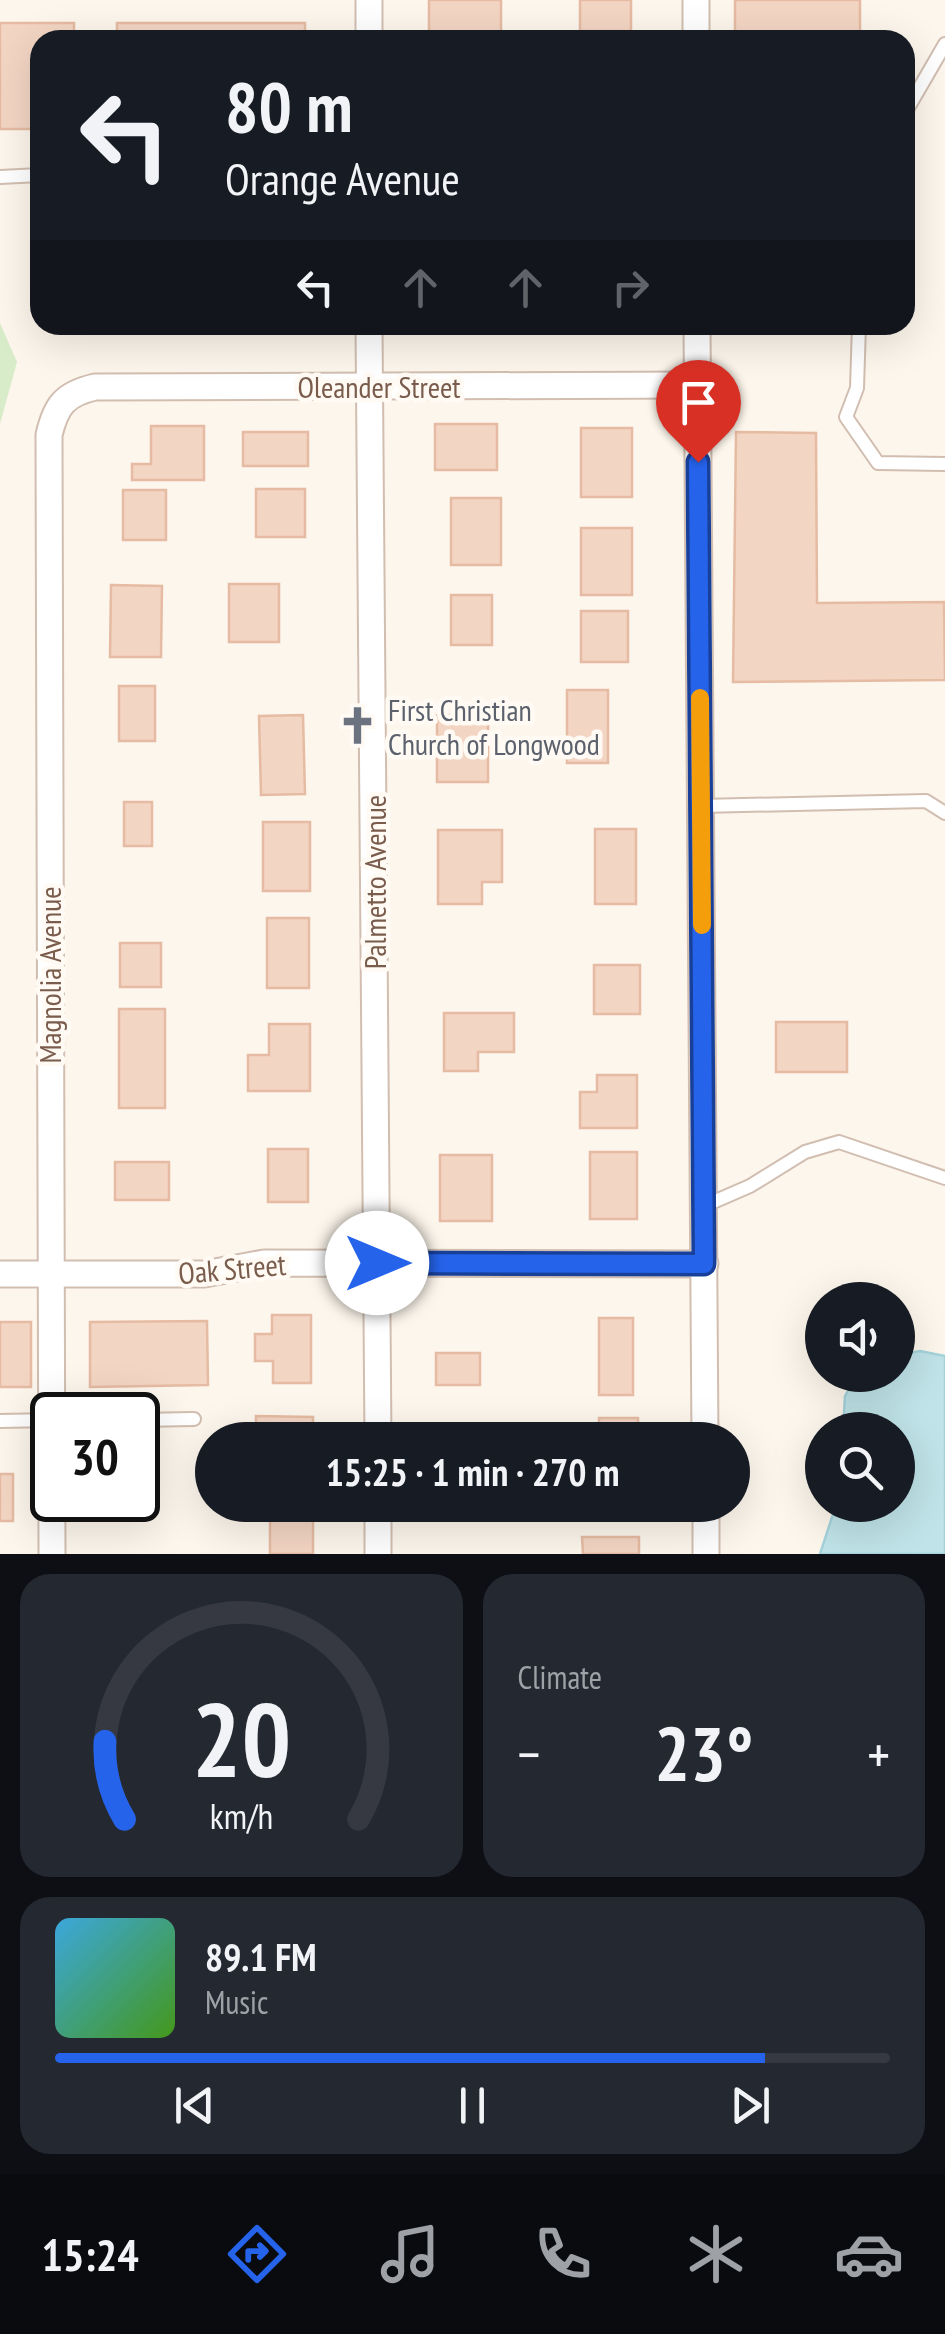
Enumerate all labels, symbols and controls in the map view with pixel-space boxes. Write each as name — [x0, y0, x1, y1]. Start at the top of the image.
text: 80 m — [225, 61, 353, 151]
icon: left — [60, 70, 190, 200]
text: Orange Avenue — [225, 149, 460, 207]
icon: left — [288, 260, 343, 315]
icon: ahead — [393, 260, 448, 315]
icon: ahead — [498, 260, 553, 315]
icon: right — [603, 260, 658, 315]
pin — [656, 360, 741, 463]
street label: Oleander Street — [297, 367, 461, 406]
icon: arrive — [671, 375, 726, 430]
place label: First Christian Church of Longwood — [388, 690, 600, 763]
church icon: First Christian Church of Longwood — [337, 705, 379, 747]
street label: Palmetto Avenue — [355, 795, 394, 969]
street label: Magnolia Avenue — [30, 886, 69, 1064]
position arrow — [325, 1211, 429, 1315]
street label: Oak Street — [177, 1244, 288, 1292]
map controls — [805, 1282, 915, 1522]
button: sound — [805, 1282, 915, 1392]
speed limit sign: 30 — [30, 1392, 160, 1522]
button: search — [805, 1412, 915, 1522]
text: 15:25 · 1 min · 270 m — [326, 1447, 619, 1496]
text: Climate — [518, 1656, 602, 1698]
text: 20 — [192, 1671, 291, 1806]
text: 23° — [654, 1705, 753, 1802]
text: − — [518, 1718, 540, 1789]
text: + — [867, 1718, 890, 1789]
text: km/h — [210, 1793, 273, 1839]
text: 89.1 FM — [205, 1932, 317, 1981]
text: Music — [205, 1981, 268, 2023]
icon: previous — [167, 2078, 222, 2133]
icon: pause — [445, 2078, 500, 2133]
icon: next — [723, 2078, 778, 2133]
icon: directions — [222, 2219, 292, 2289]
icon: music — [375, 2219, 445, 2289]
icon: phone — [528, 2219, 598, 2289]
icon: climate — [681, 2219, 751, 2289]
icon: car — [834, 2219, 904, 2289]
text: 15:24 — [41, 2225, 139, 2283]

